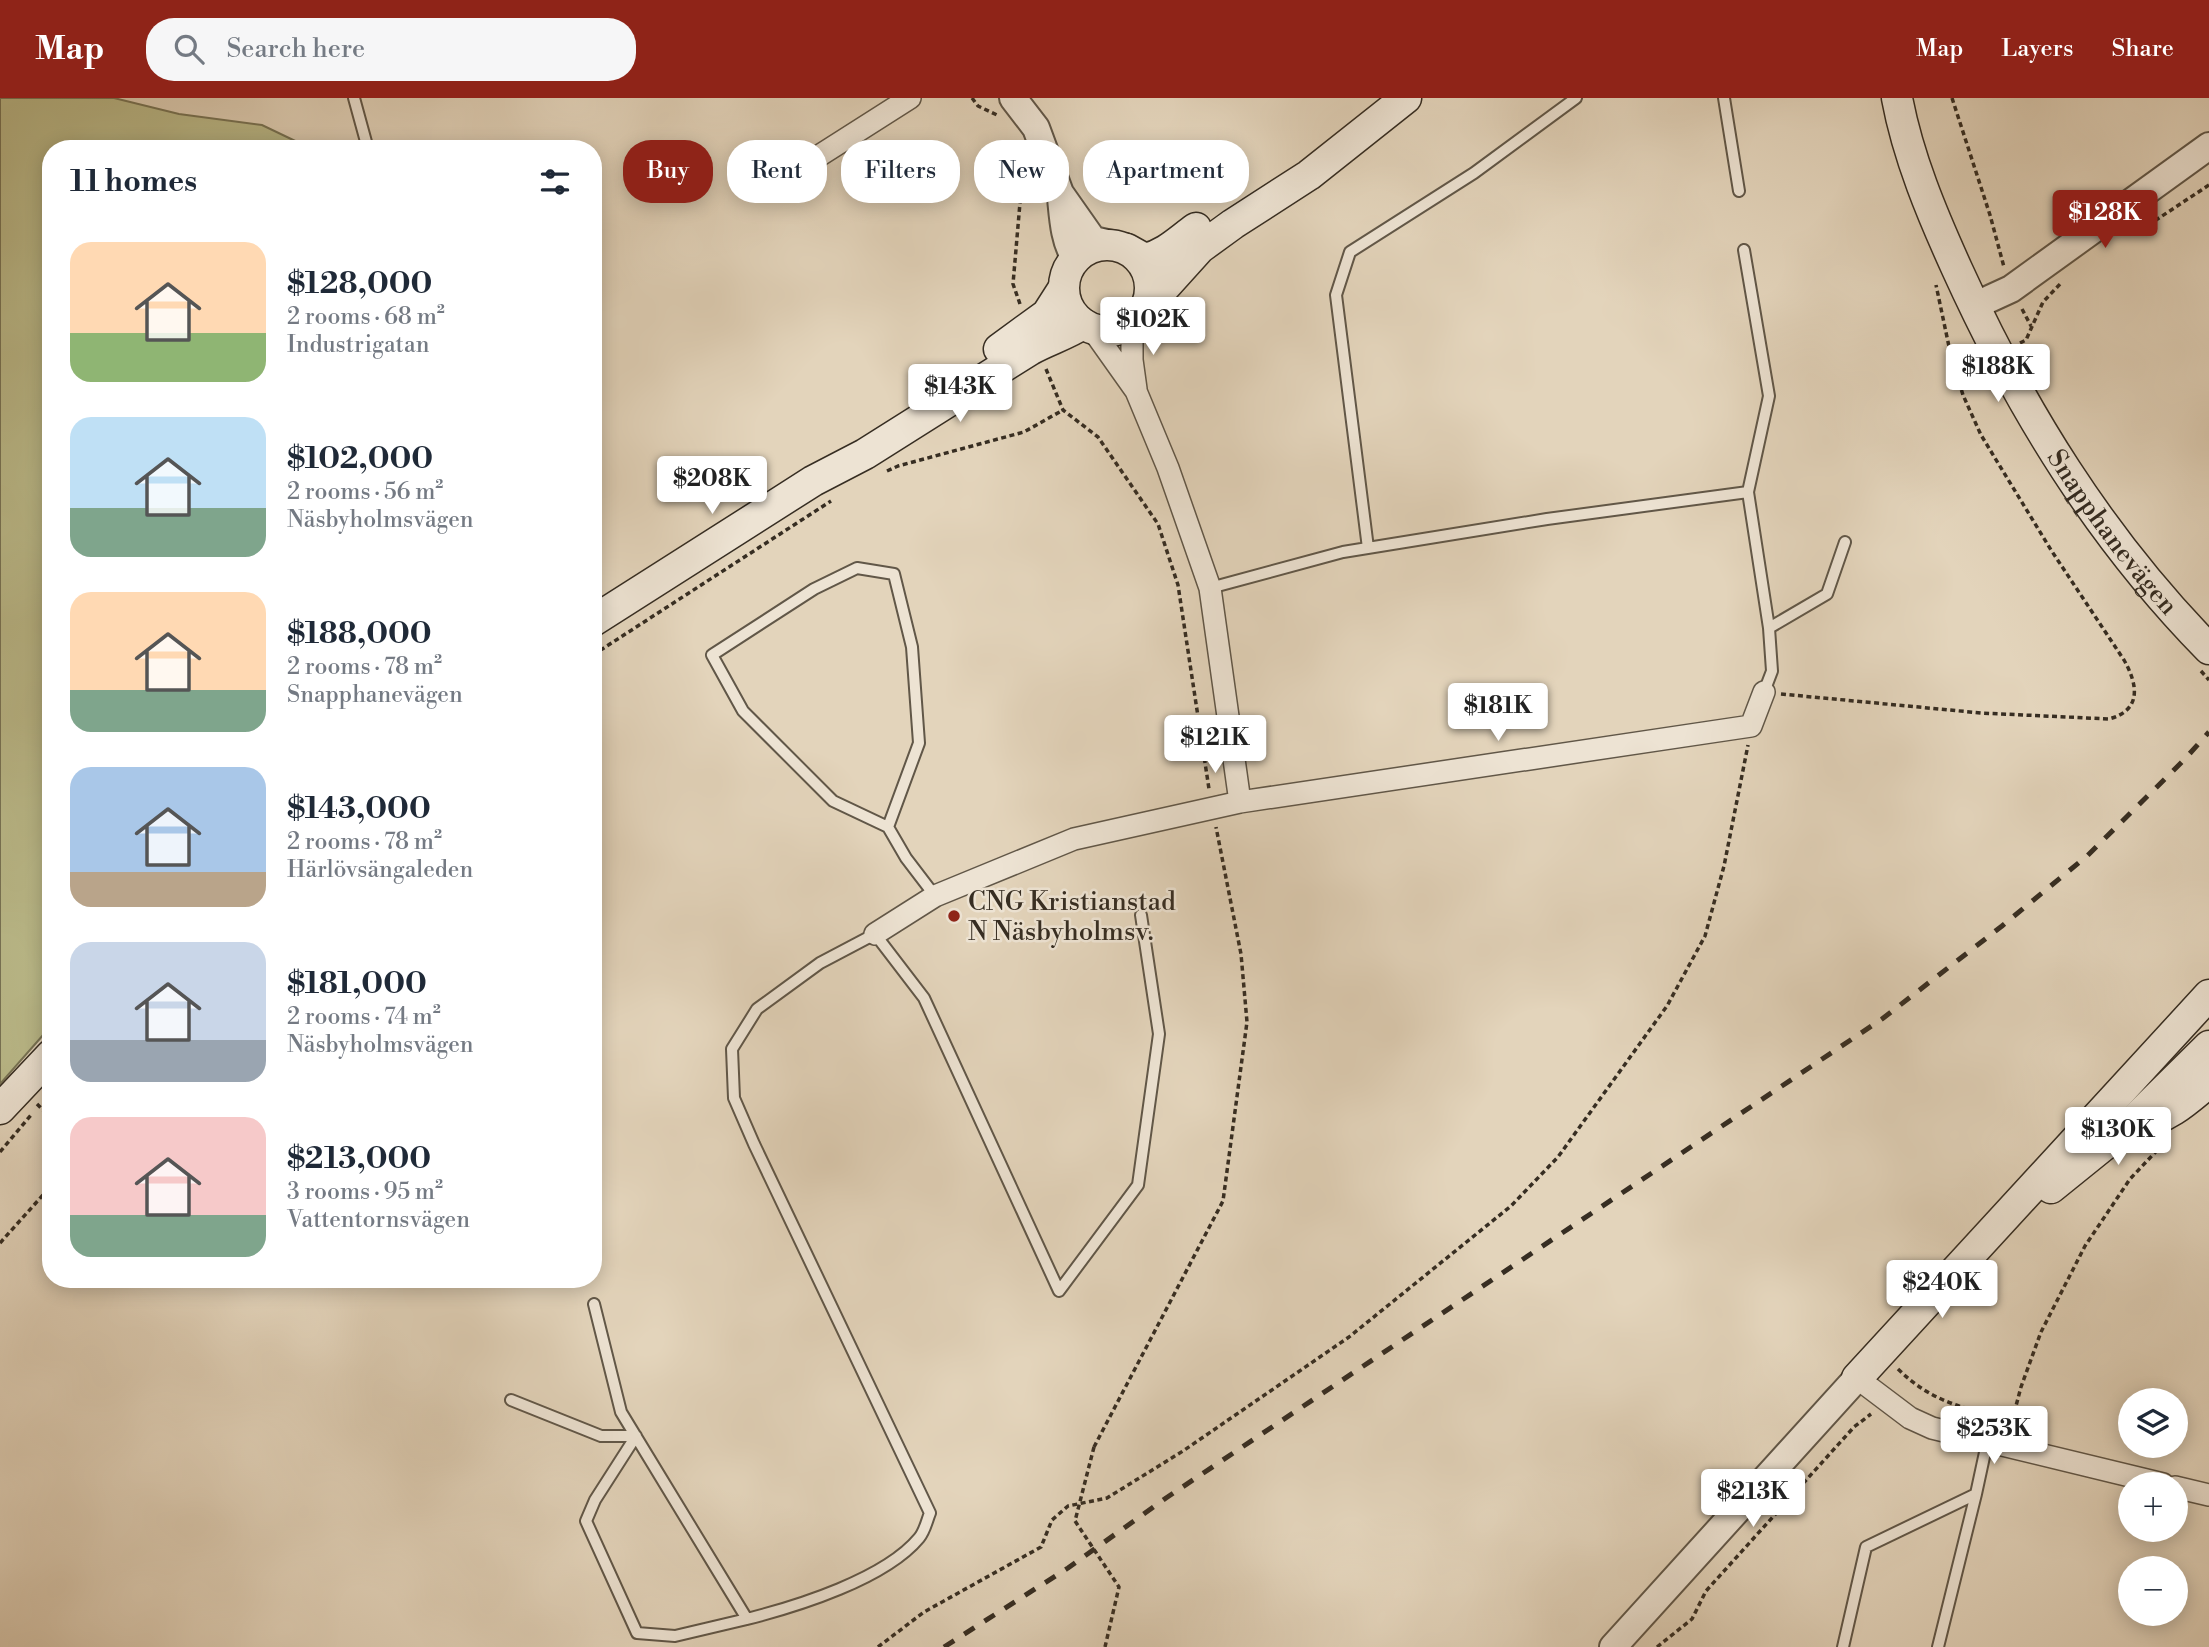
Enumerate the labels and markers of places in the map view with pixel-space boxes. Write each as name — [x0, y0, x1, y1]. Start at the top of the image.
pin: $128K — [2056, 190, 2154, 250]
pin: $102K — [1104, 298, 1202, 357]
pin: $188K — [1949, 344, 2047, 404]
pin: $143K — [911, 364, 1009, 424]
pin: $208K — [663, 456, 761, 516]
pin: $181K — [1449, 684, 1547, 743]
pin: $121K — [1166, 716, 1264, 775]
place label: CNG Kristianstad N Näsbyholmsv. — [968, 886, 1176, 948]
marker: CNG Kristianstad N Näsbyholmsv. — [946, 908, 962, 924]
pin: $130K — [2069, 1108, 2167, 1167]
pin: $240K — [1893, 1260, 1991, 1320]
pin: $253K — [1945, 1406, 2043, 1466]
pin: $213K — [1704, 1470, 1802, 1529]

